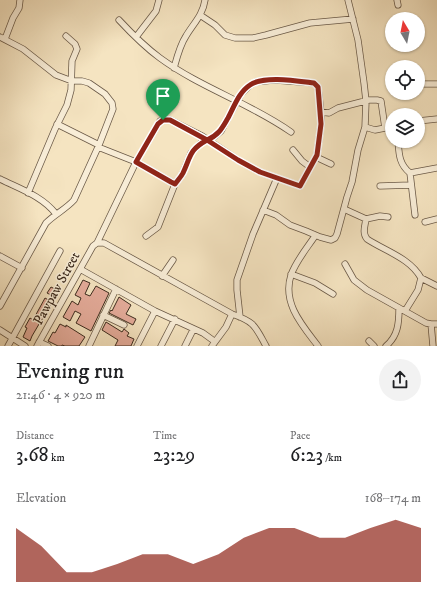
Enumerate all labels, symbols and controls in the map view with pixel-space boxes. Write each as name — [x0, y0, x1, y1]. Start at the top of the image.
north arrow — [385, 12, 425, 52]
map controls — [385, 12, 425, 148]
button: locate — [385, 60, 425, 100]
pin — [146, 79, 180, 120]
icon: arrive — [152, 85, 174, 107]
button: layers — [385, 108, 425, 148]
street label: Pawpaw Street — [29, 248, 85, 328]
text: Evening run — [16, 358, 124, 385]
button: share — [379, 359, 421, 401]
text: 21:46 · 4 × 920 m — [16, 387, 105, 403]
text: Distance — [16, 429, 54, 443]
text: Time — [153, 429, 177, 443]
text: Pace — [290, 429, 310, 443]
text: 3.68 — [16, 443, 49, 468]
text: 23:29 — [153, 443, 195, 468]
text: 6:23 — [290, 443, 323, 468]
text: km — [49, 451, 65, 465]
text: /km — [323, 451, 342, 465]
text: Elevation — [16, 490, 66, 506]
text: 168–174 m — [365, 490, 421, 506]

